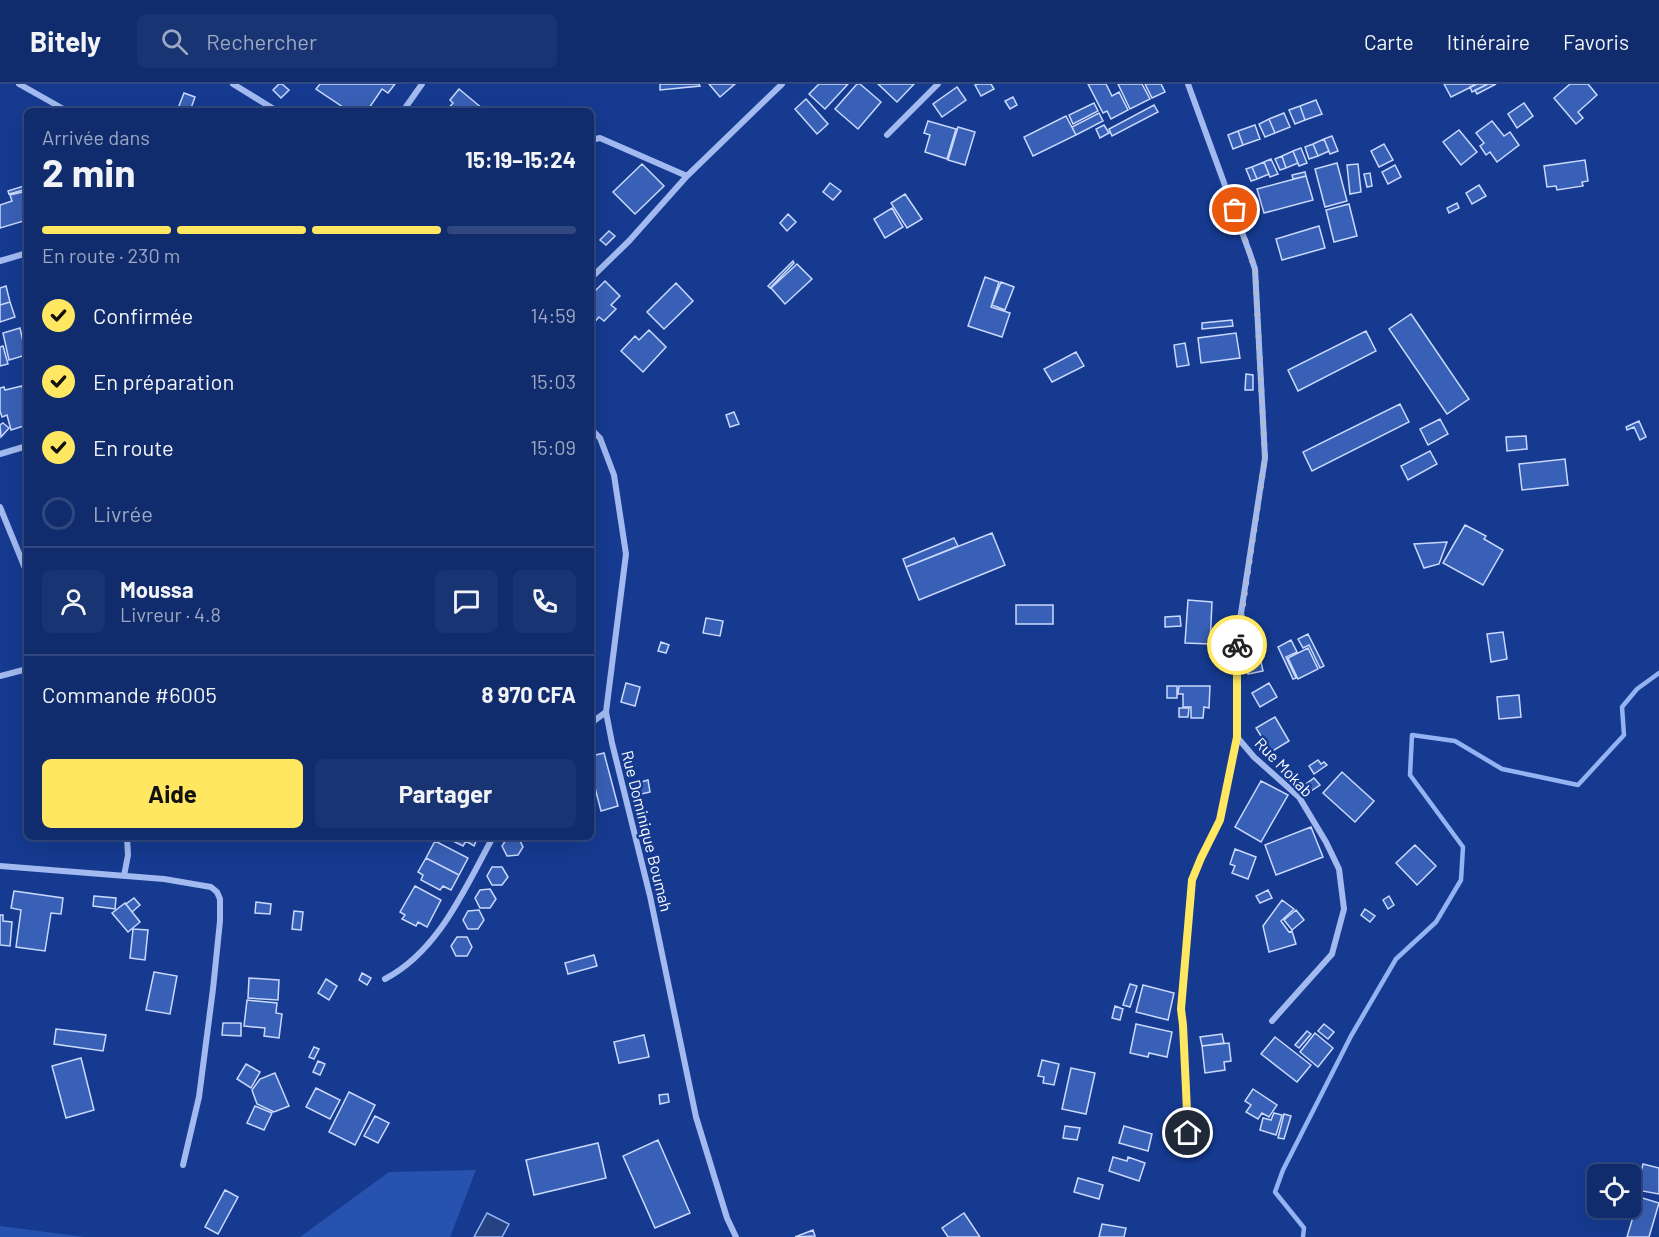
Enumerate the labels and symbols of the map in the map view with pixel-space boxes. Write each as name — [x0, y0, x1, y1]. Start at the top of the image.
pin — [1209, 184, 1260, 235]
courier — [1207, 615, 1267, 675]
street label: Rue Mokab — [1251, 733, 1317, 800]
street label: Rue Dominique Boumah — [618, 748, 677, 913]
pin — [1162, 1107, 1213, 1158]

